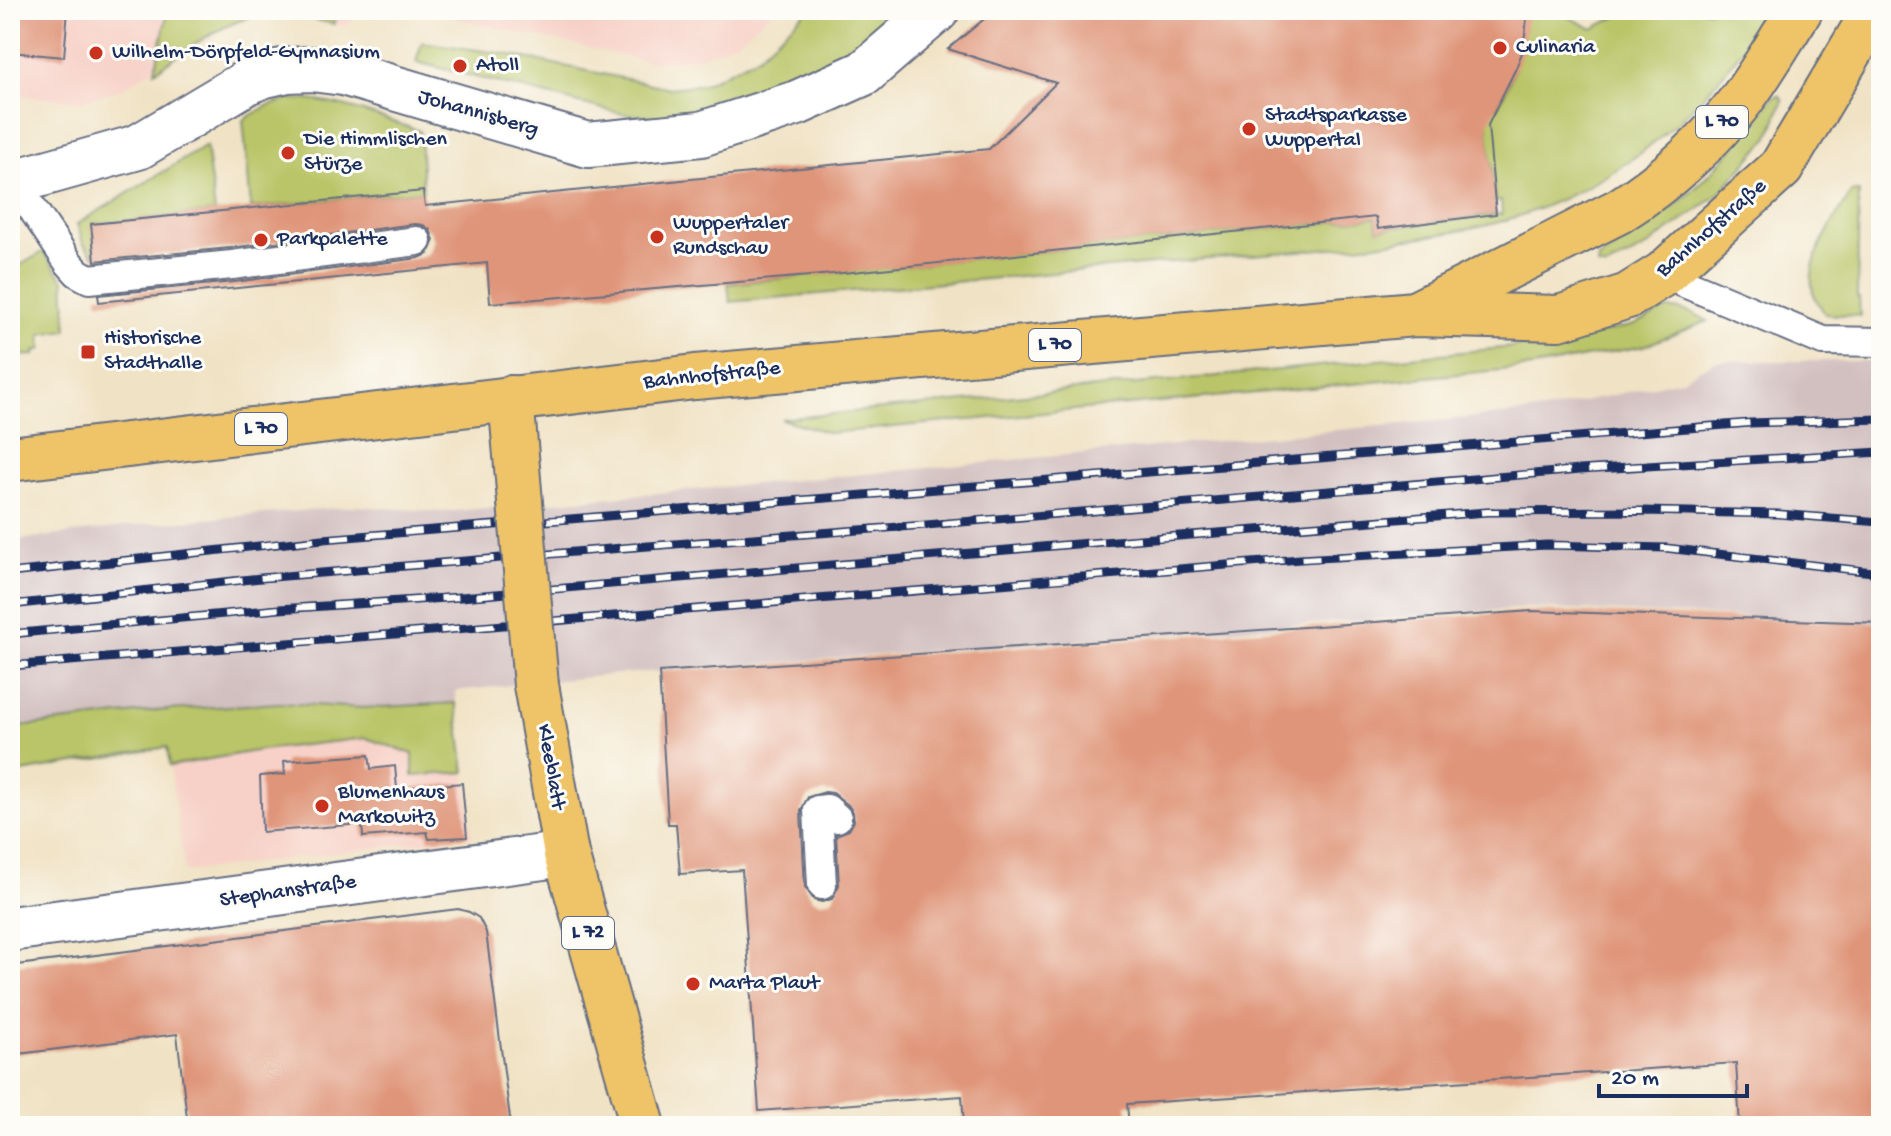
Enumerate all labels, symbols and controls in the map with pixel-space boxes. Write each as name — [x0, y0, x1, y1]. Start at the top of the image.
place label: Culinaria — [1516, 35, 1596, 61]
marker: Culinaria — [1491, 39, 1509, 57]
place label: Wilhelm-Dörpfeld-Gymnasium — [112, 40, 380, 66]
marker: Wilhelm-Dörpfeld-Gymnasium — [87, 44, 105, 62]
place label: Atoll — [476, 53, 519, 79]
marker: Atoll — [451, 57, 469, 75]
street label: Johannisberg — [415, 84, 541, 144]
place label: Stadtsparkasse Wuppertal — [1265, 103, 1407, 154]
road number: L 70 — [1696, 106, 1748, 138]
marker: Stadtsparkasse Wuppertal — [1240, 120, 1258, 138]
place label: Die Himmlischen Stürze — [302, 127, 448, 178]
marker: Die Himmlischen Stürze — [279, 144, 297, 162]
street label: Bahnhofstraße — [1651, 174, 1773, 285]
place label: Wuppertaler Rundschau — [673, 211, 790, 262]
place label: Parkpalette — [276, 227, 388, 253]
marker: Wuppertaler Rundschau — [648, 228, 666, 246]
marker: Parkpalette — [252, 231, 270, 249]
place label: Historische Stadthalle — [104, 326, 203, 377]
road number: L 70 — [1029, 329, 1081, 361]
marker: Historische Stadthalle — [79, 343, 97, 361]
street label: Bahnhofstraße — [641, 356, 782, 396]
road number: L 70 — [235, 413, 287, 445]
street label: Kleeblatt — [530, 722, 571, 814]
place label: Blumenhaus Markowitz — [337, 780, 445, 831]
marker: Blumenhaus Markowitz — [313, 797, 331, 815]
street label: Stephanstraße — [218, 869, 359, 914]
road number: L 72 — [562, 917, 614, 949]
place label: Marta Plaut — [709, 971, 821, 997]
marker: Marta Plaut — [684, 975, 702, 993]
scale bar — [1599, 1048, 1747, 1098]
text: 20 m — [1611, 1065, 1659, 1094]

